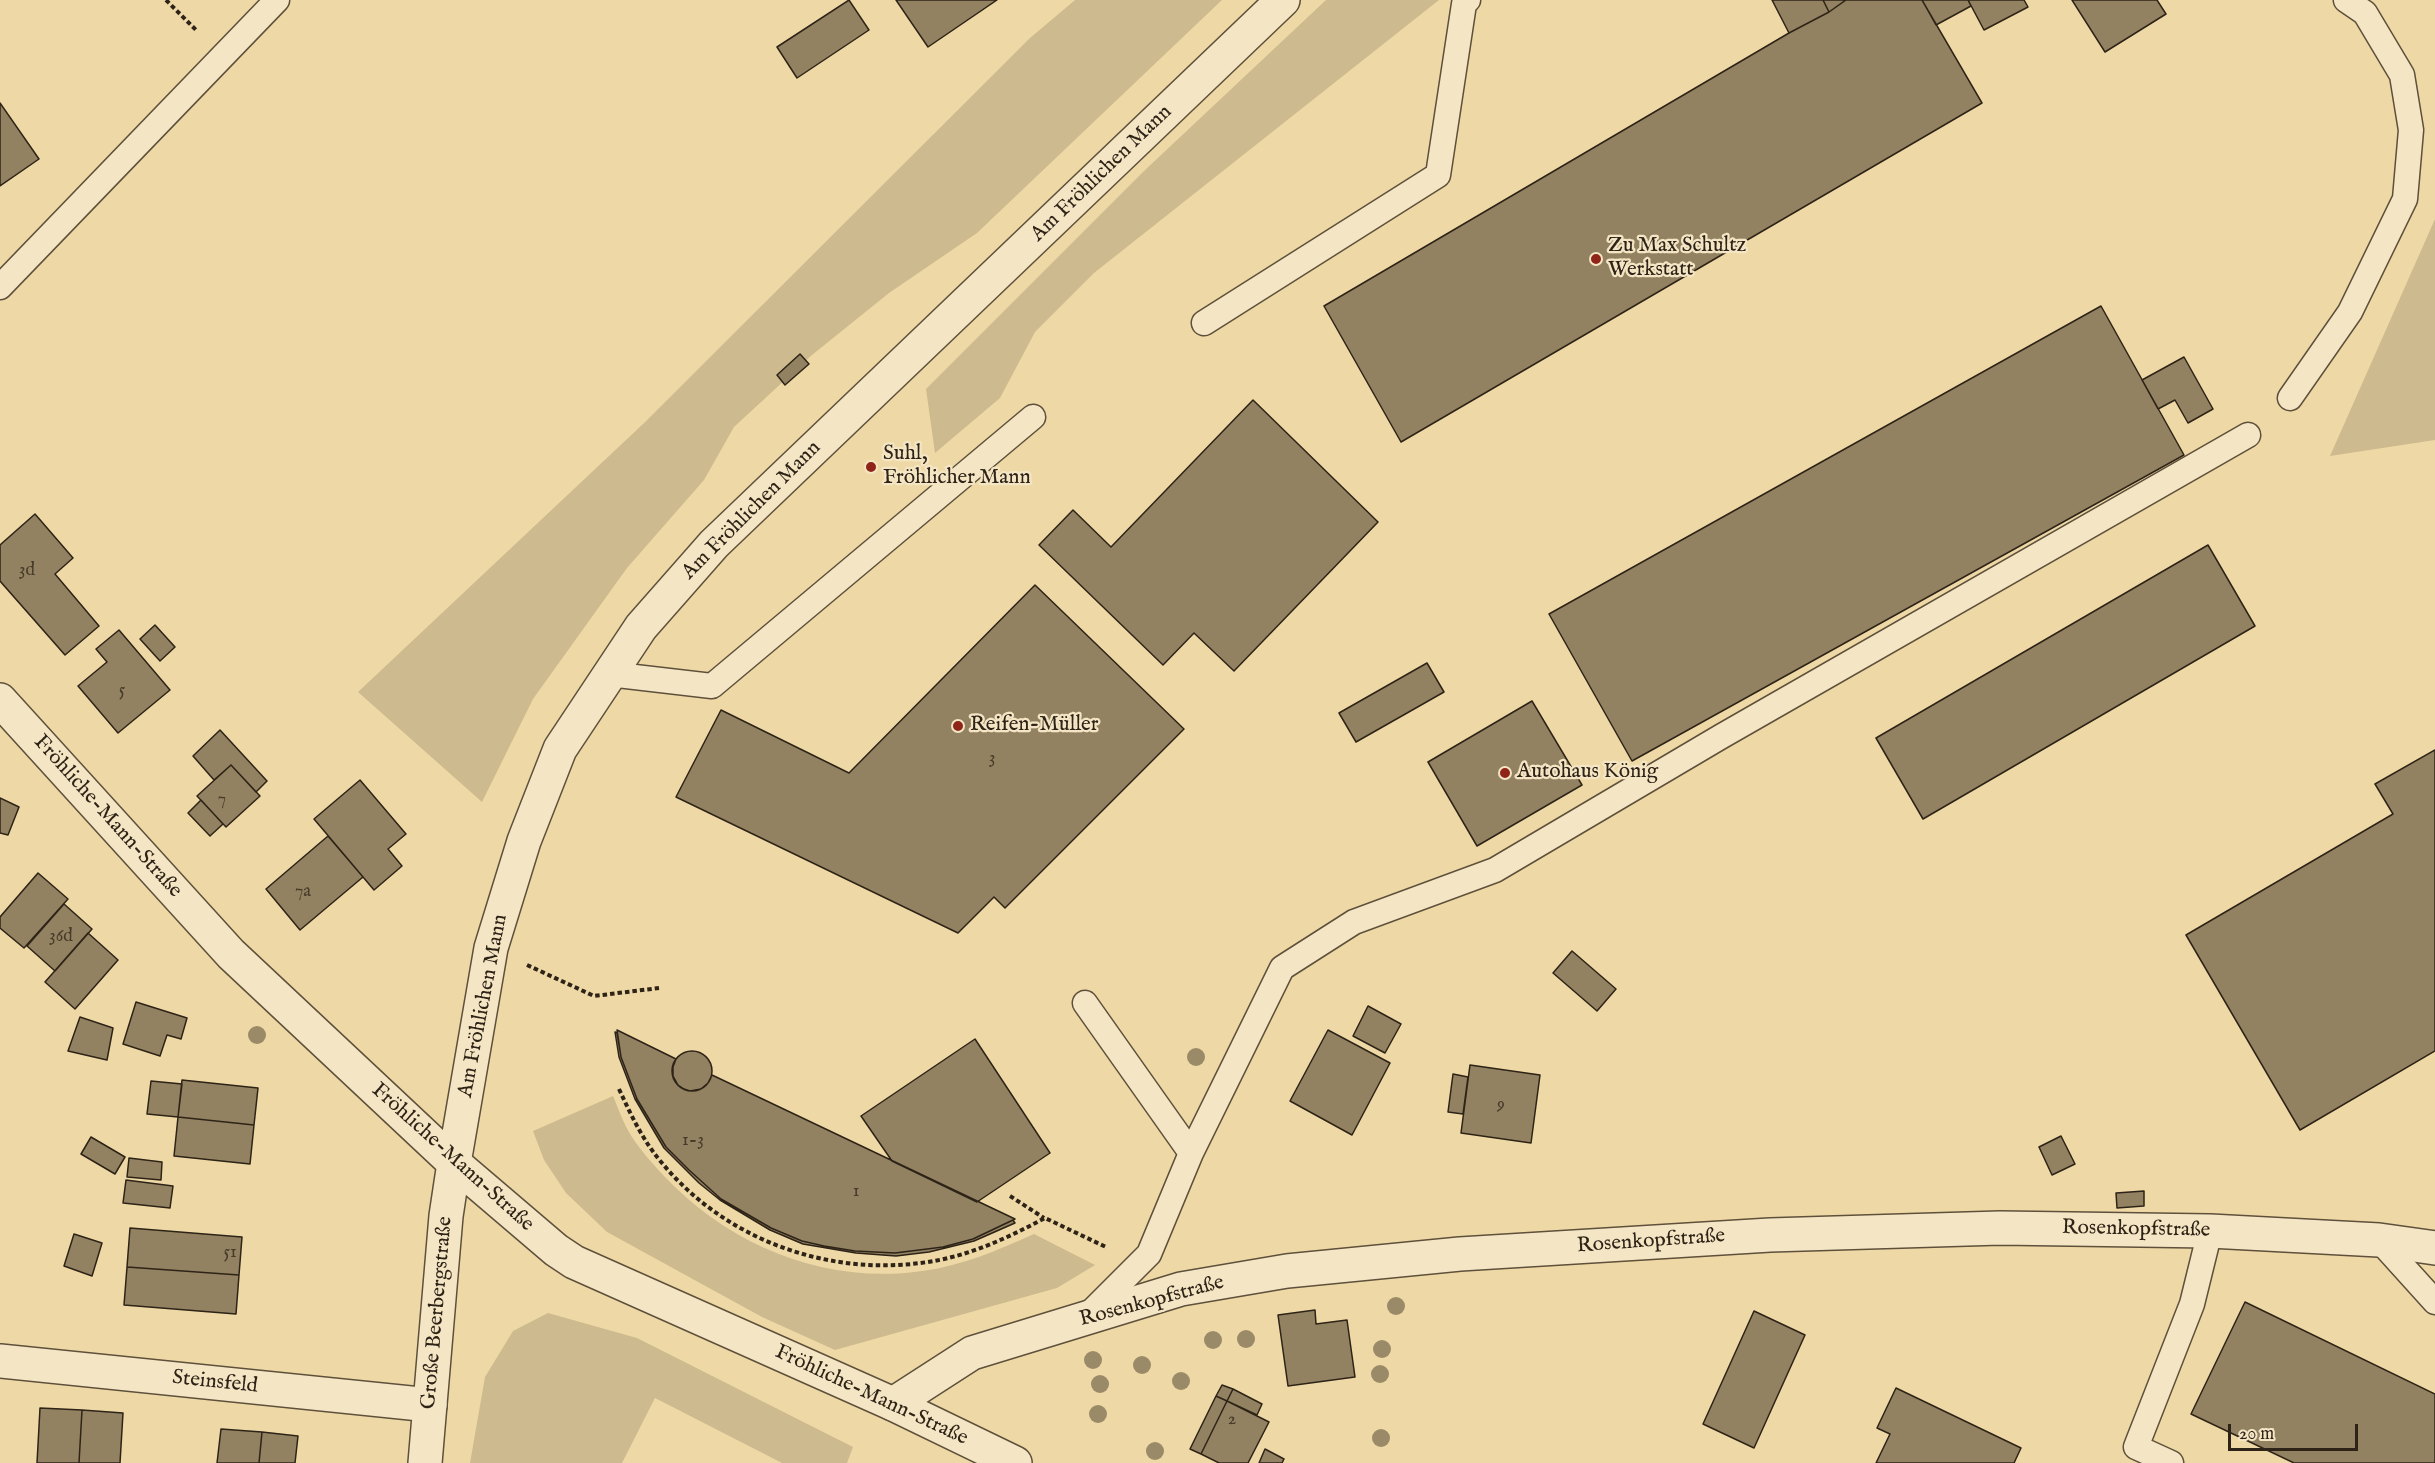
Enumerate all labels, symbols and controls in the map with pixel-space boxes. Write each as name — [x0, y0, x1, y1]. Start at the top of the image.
street label: Am Fröhlichen Mann — [1026, 100, 1178, 248]
place label: Zu Max Schultz Werkstatt — [1608, 234, 1746, 284]
marker: Zu Max Schultz Werkstatt — [1589, 252, 1603, 266]
street label: Am Fröhlichen Mann — [677, 436, 827, 586]
place label: Suhl, Fröhlicher Mann — [883, 442, 1031, 492]
marker: Suhl, Fröhlicher Mann — [864, 460, 878, 474]
house number: 3d — [19, 560, 35, 582]
house number: 5 — [119, 680, 125, 702]
place label: Reifen-Müller — [970, 713, 1098, 739]
marker: Reifen-Müller — [951, 719, 965, 733]
street label: Fröhliche-Mann-Straße — [27, 730, 187, 904]
house number: 3 — [989, 748, 995, 770]
place label: Autohaus König — [1517, 760, 1658, 786]
marker: Autohaus König — [1498, 766, 1512, 780]
house number: 7 — [218, 789, 226, 811]
house number: 7a — [295, 881, 311, 903]
street label: Am Fröhlichen Mann — [454, 912, 514, 1100]
house number: 36d — [49, 926, 73, 948]
street label: Fröhliche-Mann-Straße — [365, 1078, 539, 1238]
house number: 9 — [1497, 1094, 1505, 1116]
house number: 1-3 — [682, 1130, 704, 1152]
house number: 1 — [853, 1181, 859, 1203]
street label: Große Beerbergstraße — [417, 1216, 459, 1410]
street label: Rosenkopfstraße — [2062, 1216, 2210, 1244]
street label: Rosenkopfstraße — [1576, 1224, 1726, 1260]
house number: 51 — [223, 1242, 237, 1264]
street label: Rosenkopfstraße — [1077, 1271, 1227, 1333]
street label: Fröhliche-Mann-Straße — [770, 1340, 972, 1452]
street label: Steinsfeld — [171, 1366, 259, 1400]
house number: 2 — [1228, 1409, 1236, 1431]
scale bar — [2231, 1412, 2362, 1450]
text: 20 m — [2239, 1423, 2274, 1446]

